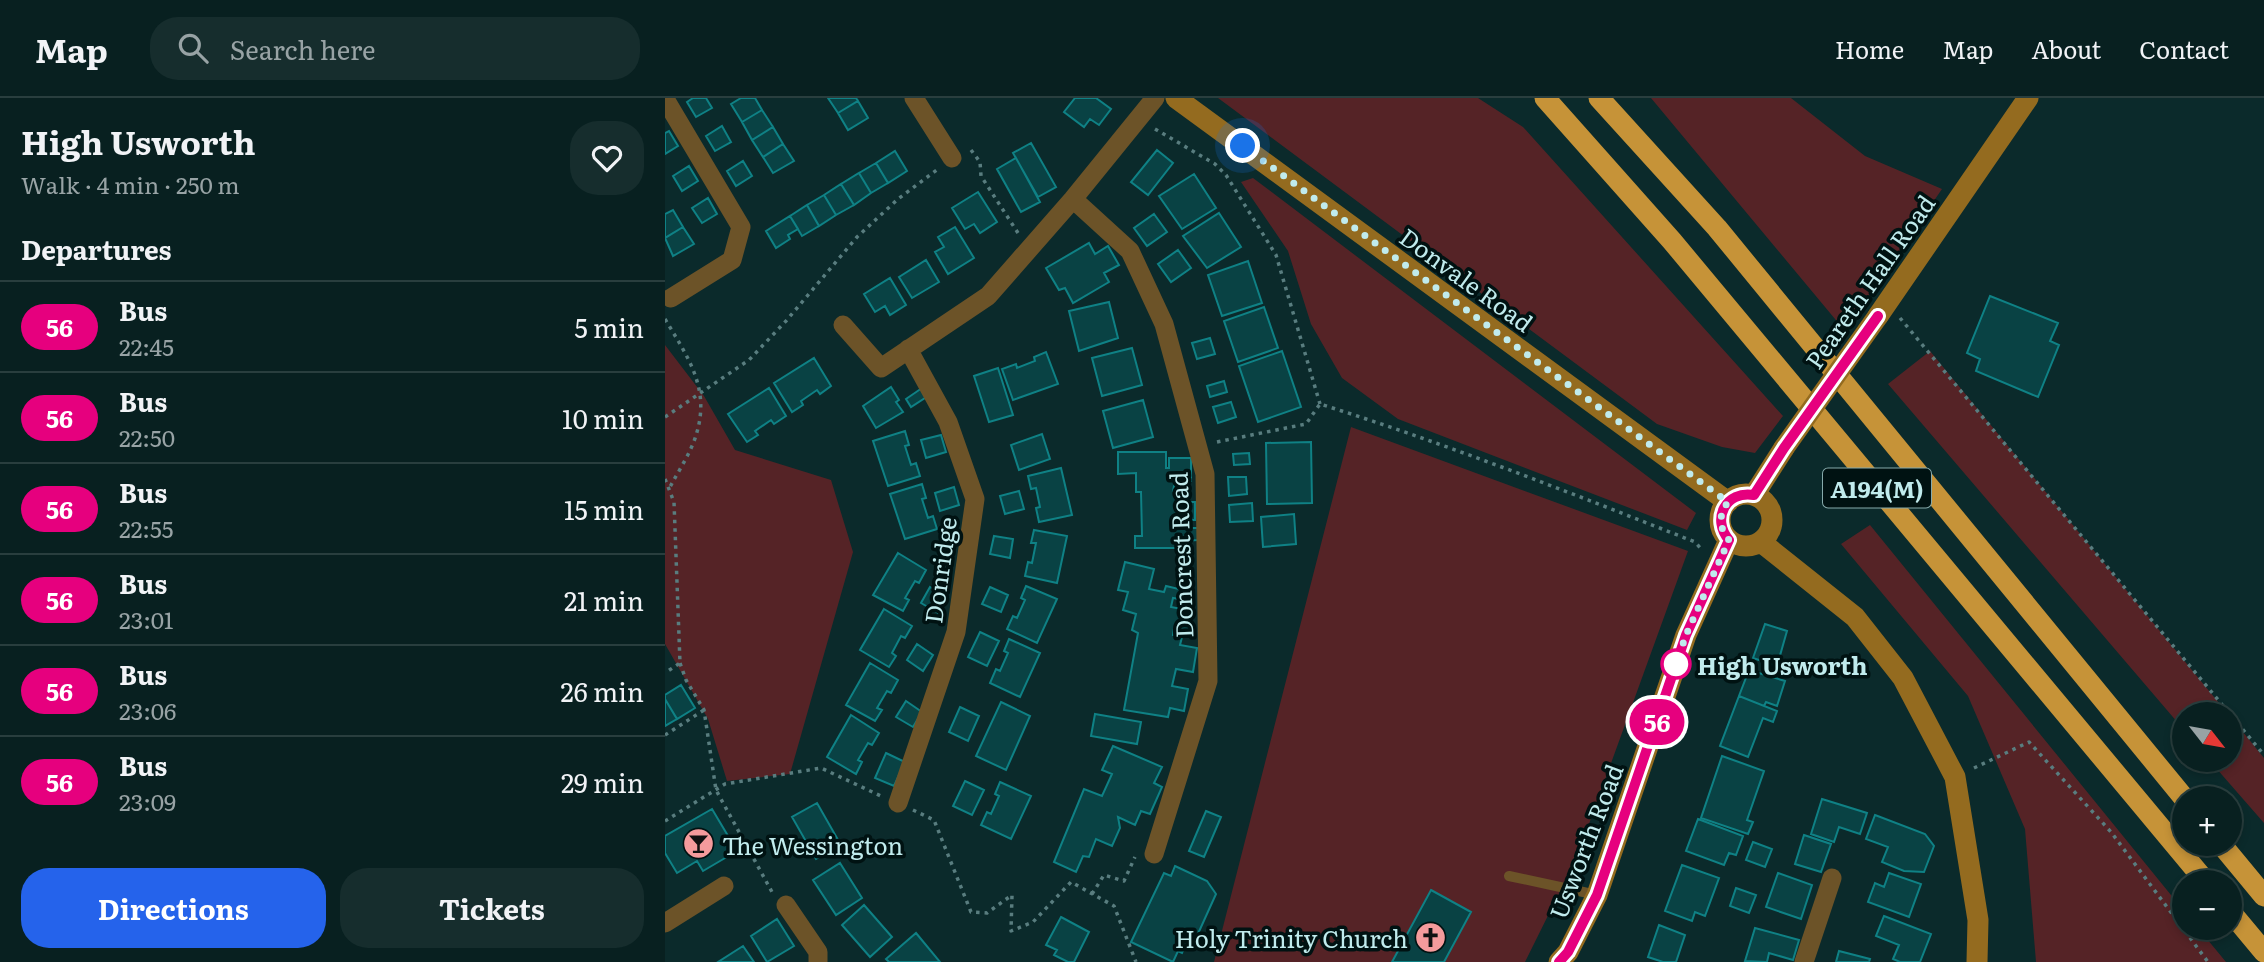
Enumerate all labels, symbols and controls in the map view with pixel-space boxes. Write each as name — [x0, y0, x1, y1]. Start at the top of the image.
search box — [150, 17, 640, 80]
text: Map — [35, 24, 108, 73]
icon: search — [174, 29, 212, 67]
text: Search here — [230, 29, 376, 68]
text: Home — [1835, 31, 1904, 66]
text: Map — [1942, 31, 1993, 66]
text: About — [2031, 31, 2101, 66]
text: Contact — [2139, 31, 2229, 66]
text: High Usworth — [21, 116, 256, 165]
button: heart — [570, 121, 644, 195]
your location — [1225, 128, 1260, 163]
text: Walk · 4 min · 250 m — [21, 167, 240, 201]
street label: Peareth Hall Road — [1796, 187, 1942, 375]
street label: Donvale Road — [1393, 219, 1541, 340]
text: Departures — [21, 229, 172, 268]
text: Bus — [119, 290, 167, 329]
text: 5 min — [575, 307, 644, 346]
text: 56 — [46, 309, 73, 344]
text: 22:45 — [119, 329, 174, 363]
text: Bus — [119, 381, 167, 420]
text: 10 min — [562, 398, 644, 437]
text: 56 — [46, 400, 73, 435]
text: 22:50 — [119, 420, 175, 454]
road number: A194(M) — [1823, 468, 1931, 508]
street label: Doncrest Road — [1160, 471, 1200, 639]
text: Bus — [119, 472, 167, 511]
text: 15 min — [564, 489, 644, 528]
text: 56 — [46, 491, 73, 526]
text: 22:55 — [119, 511, 173, 545]
street label: Donridge — [914, 514, 964, 626]
text: Bus — [119, 563, 167, 602]
text: 21 min — [564, 580, 644, 619]
text: 56 — [46, 582, 73, 617]
text: 23:01 — [119, 602, 173, 636]
place label: High Usworth — [1697, 647, 1868, 682]
marker: High Usworth — [1661, 649, 1691, 679]
text: Bus — [119, 654, 167, 693]
text: 26 min — [561, 671, 644, 710]
text: 56 — [46, 673, 73, 708]
text: 23:06 — [119, 693, 176, 727]
line badge: 56 — [1625, 699, 1689, 745]
north arrow — [2172, 702, 2242, 772]
map controls — [2172, 702, 2242, 940]
text: 56 — [1643, 704, 1671, 739]
text: Bus — [119, 745, 167, 784]
street label: Usworth Road — [1539, 758, 1631, 924]
text: 29 min — [561, 762, 644, 801]
text: 56 — [46, 764, 73, 799]
text: 23:09 — [119, 784, 176, 818]
button: + — [2172, 786, 2242, 856]
bar icon: The Wessington — [682, 827, 716, 861]
place label: The Wessington — [722, 827, 903, 862]
button: Directions — [21, 868, 326, 948]
button: Tickets — [340, 868, 644, 948]
button: − — [2172, 870, 2242, 940]
place label: Holy Trinity Church — [1175, 920, 1408, 955]
church icon: Holy Trinity Church — [1414, 920, 1448, 954]

